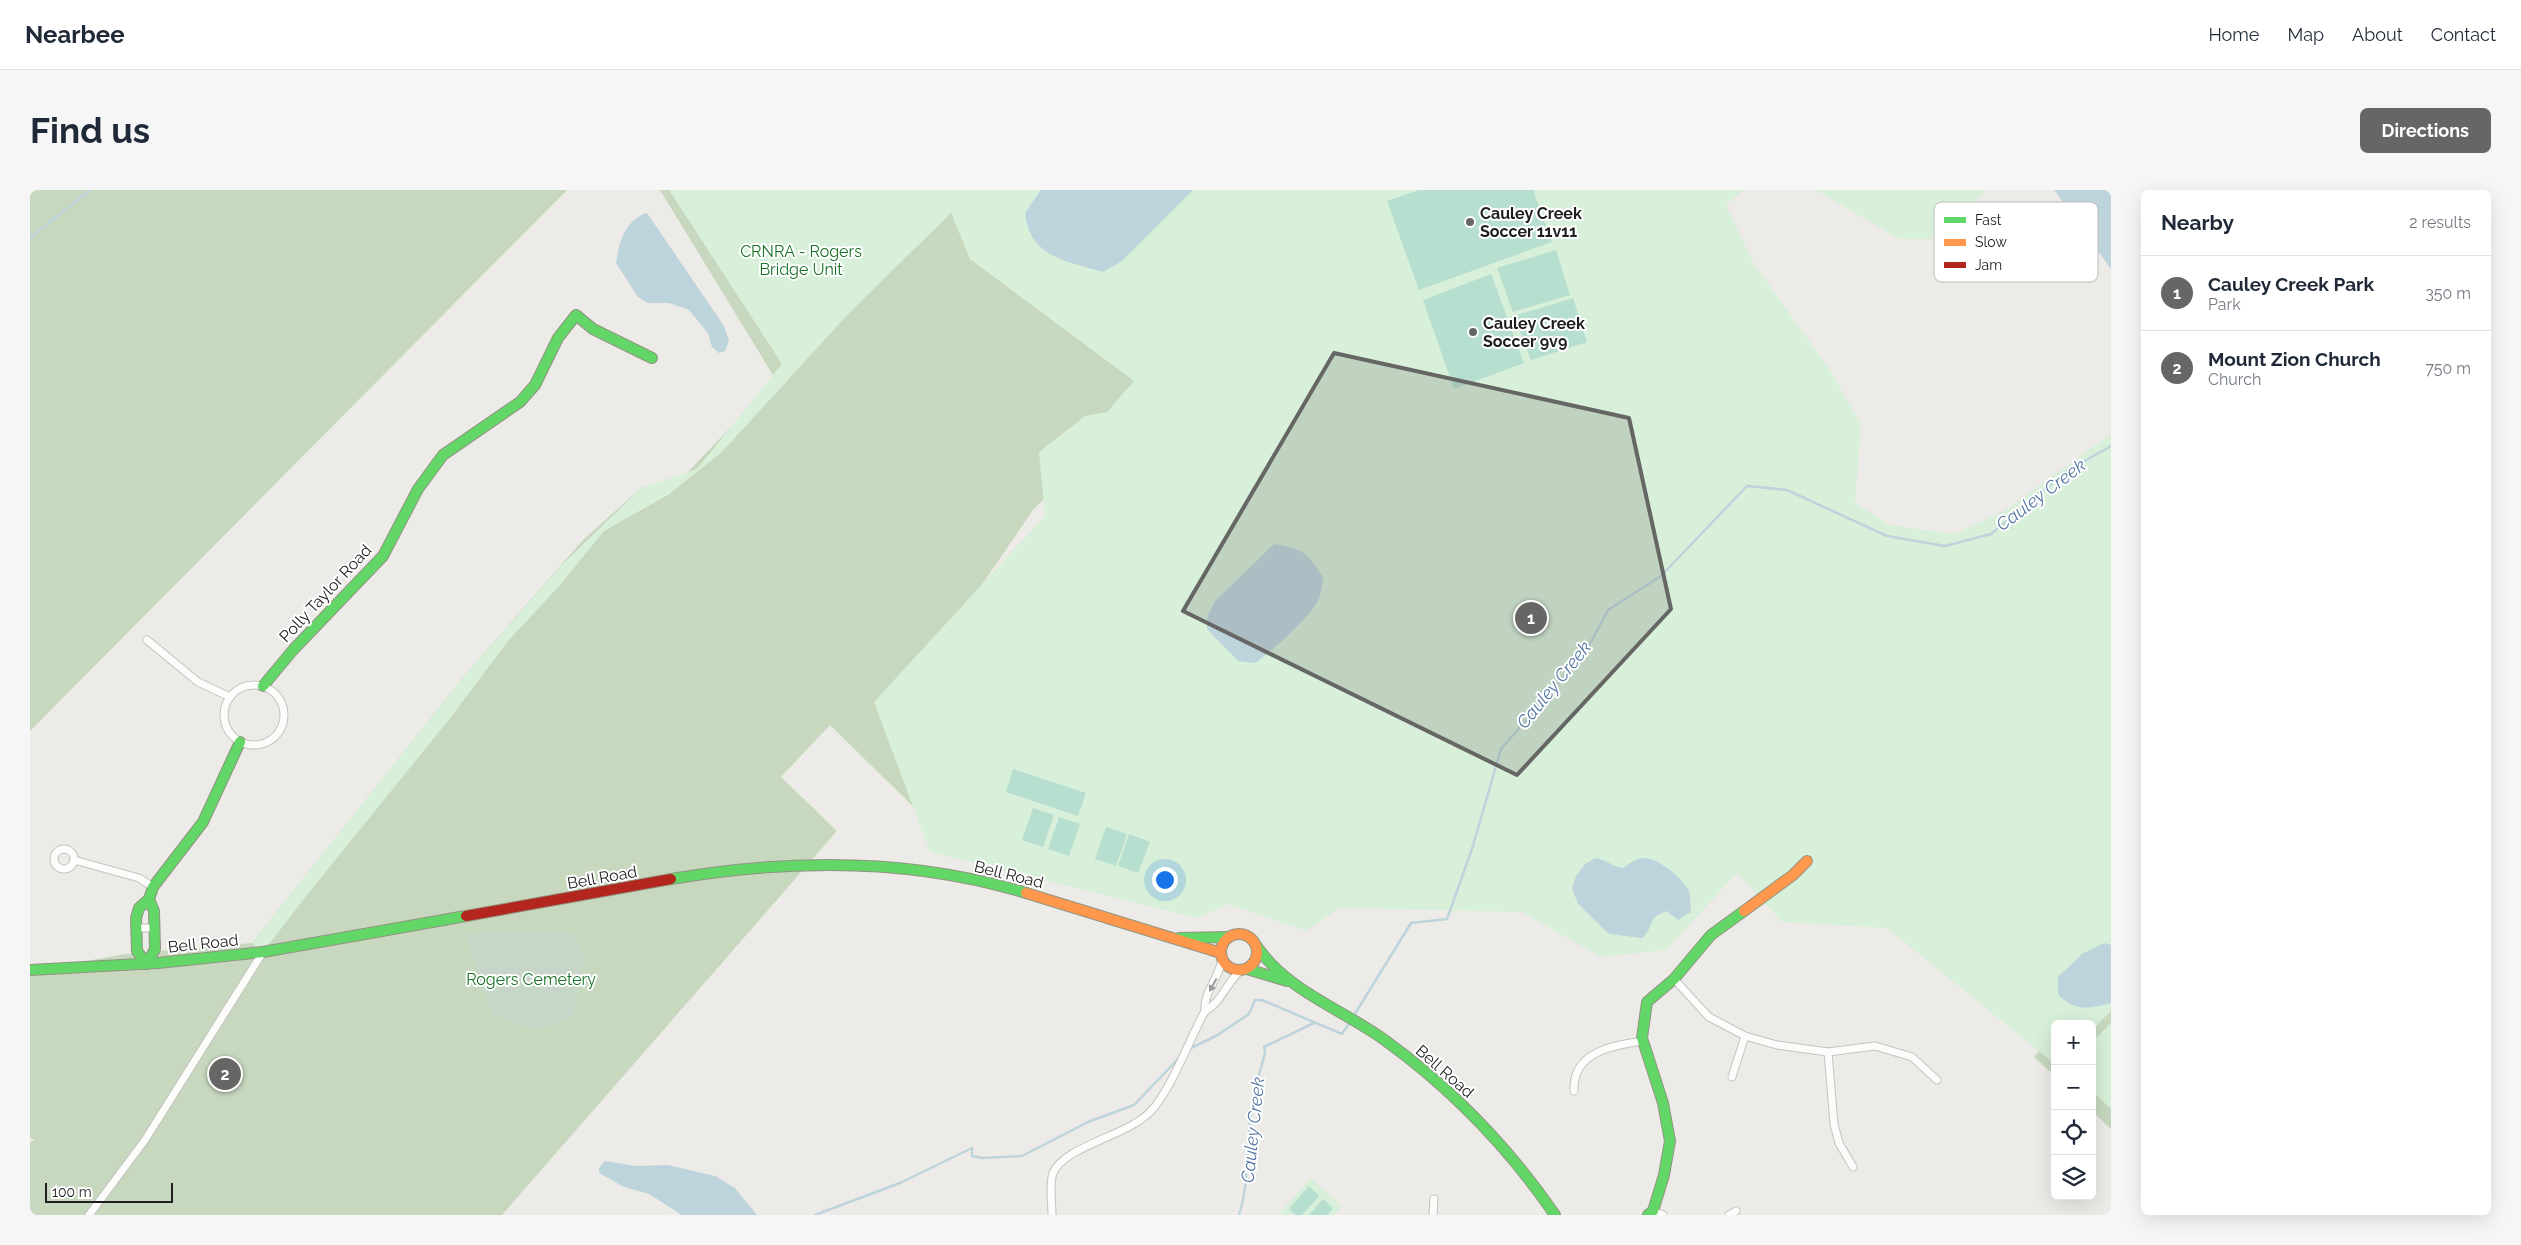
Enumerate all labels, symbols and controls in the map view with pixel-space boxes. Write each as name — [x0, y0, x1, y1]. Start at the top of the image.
text: Nearbee — [25, 20, 125, 49]
text: Home — [2208, 24, 2259, 45]
text: Map — [2287, 24, 2324, 45]
text: About — [2352, 24, 2403, 45]
text: Contact — [2431, 24, 2496, 45]
button: Directions — [2360, 108, 2491, 153]
text: Find us — [30, 110, 150, 151]
legend — [1934, 202, 2098, 282]
place label: Cauley Creek Soccer 11v11 — [1480, 204, 1582, 241]
text: Nearby — [2161, 210, 2234, 235]
text: Fast — [1975, 212, 2002, 228]
text: 2 results — [2409, 213, 2471, 232]
marker: Cauley Creek Soccer 11v11 — [1464, 216, 1476, 228]
text: Slow — [1975, 234, 2007, 250]
park label: CRNRA - Rogers Bridge Unit — [740, 242, 862, 279]
text: Jam — [1975, 257, 2002, 273]
text: Cauley Creek Park — [2208, 273, 2374, 295]
text: 1 — [2173, 284, 2181, 303]
text: 350 m — [2425, 284, 2471, 303]
text: Park — [2208, 295, 2241, 314]
place label: Cauley Creek Soccer 9v9 — [1483, 314, 1585, 351]
marker: Cauley Creek Soccer 9v9 — [1467, 326, 1479, 338]
text: Mount Zion Church — [2208, 348, 2381, 370]
text: 2 — [2172, 359, 2182, 378]
text: 750 m — [2425, 359, 2471, 378]
text: Church — [2208, 370, 2261, 389]
water label: Cauley Creek — [1992, 454, 2090, 535]
street label: Polly Taylor Road — [275, 541, 375, 646]
pin: 1 — [1515, 599, 1547, 637]
water label: Cauley Creek — [1512, 636, 1595, 733]
street label: Bell Road — [972, 857, 1046, 892]
street label: Bell Road — [566, 862, 639, 893]
your location — [1152, 867, 1178, 893]
street label: Bell Road — [167, 930, 239, 957]
park label: Rogers Cemetery — [466, 970, 596, 989]
one-way arrow — [1209, 977, 1217, 992]
map controls — [2051, 1020, 2096, 1200]
button: + — [2051, 1020, 2096, 1065]
street label: Bell Road — [1412, 1041, 1478, 1102]
pin: 2 — [209, 1055, 241, 1093]
button: − — [2051, 1065, 2096, 1110]
water label: Cauley Creek — [1236, 1076, 1269, 1184]
button: locate — [2051, 1110, 2096, 1155]
button: layers — [2051, 1155, 2096, 1200]
scale bar — [45, 1180, 172, 1203]
text: 100 m — [52, 1184, 92, 1200]

